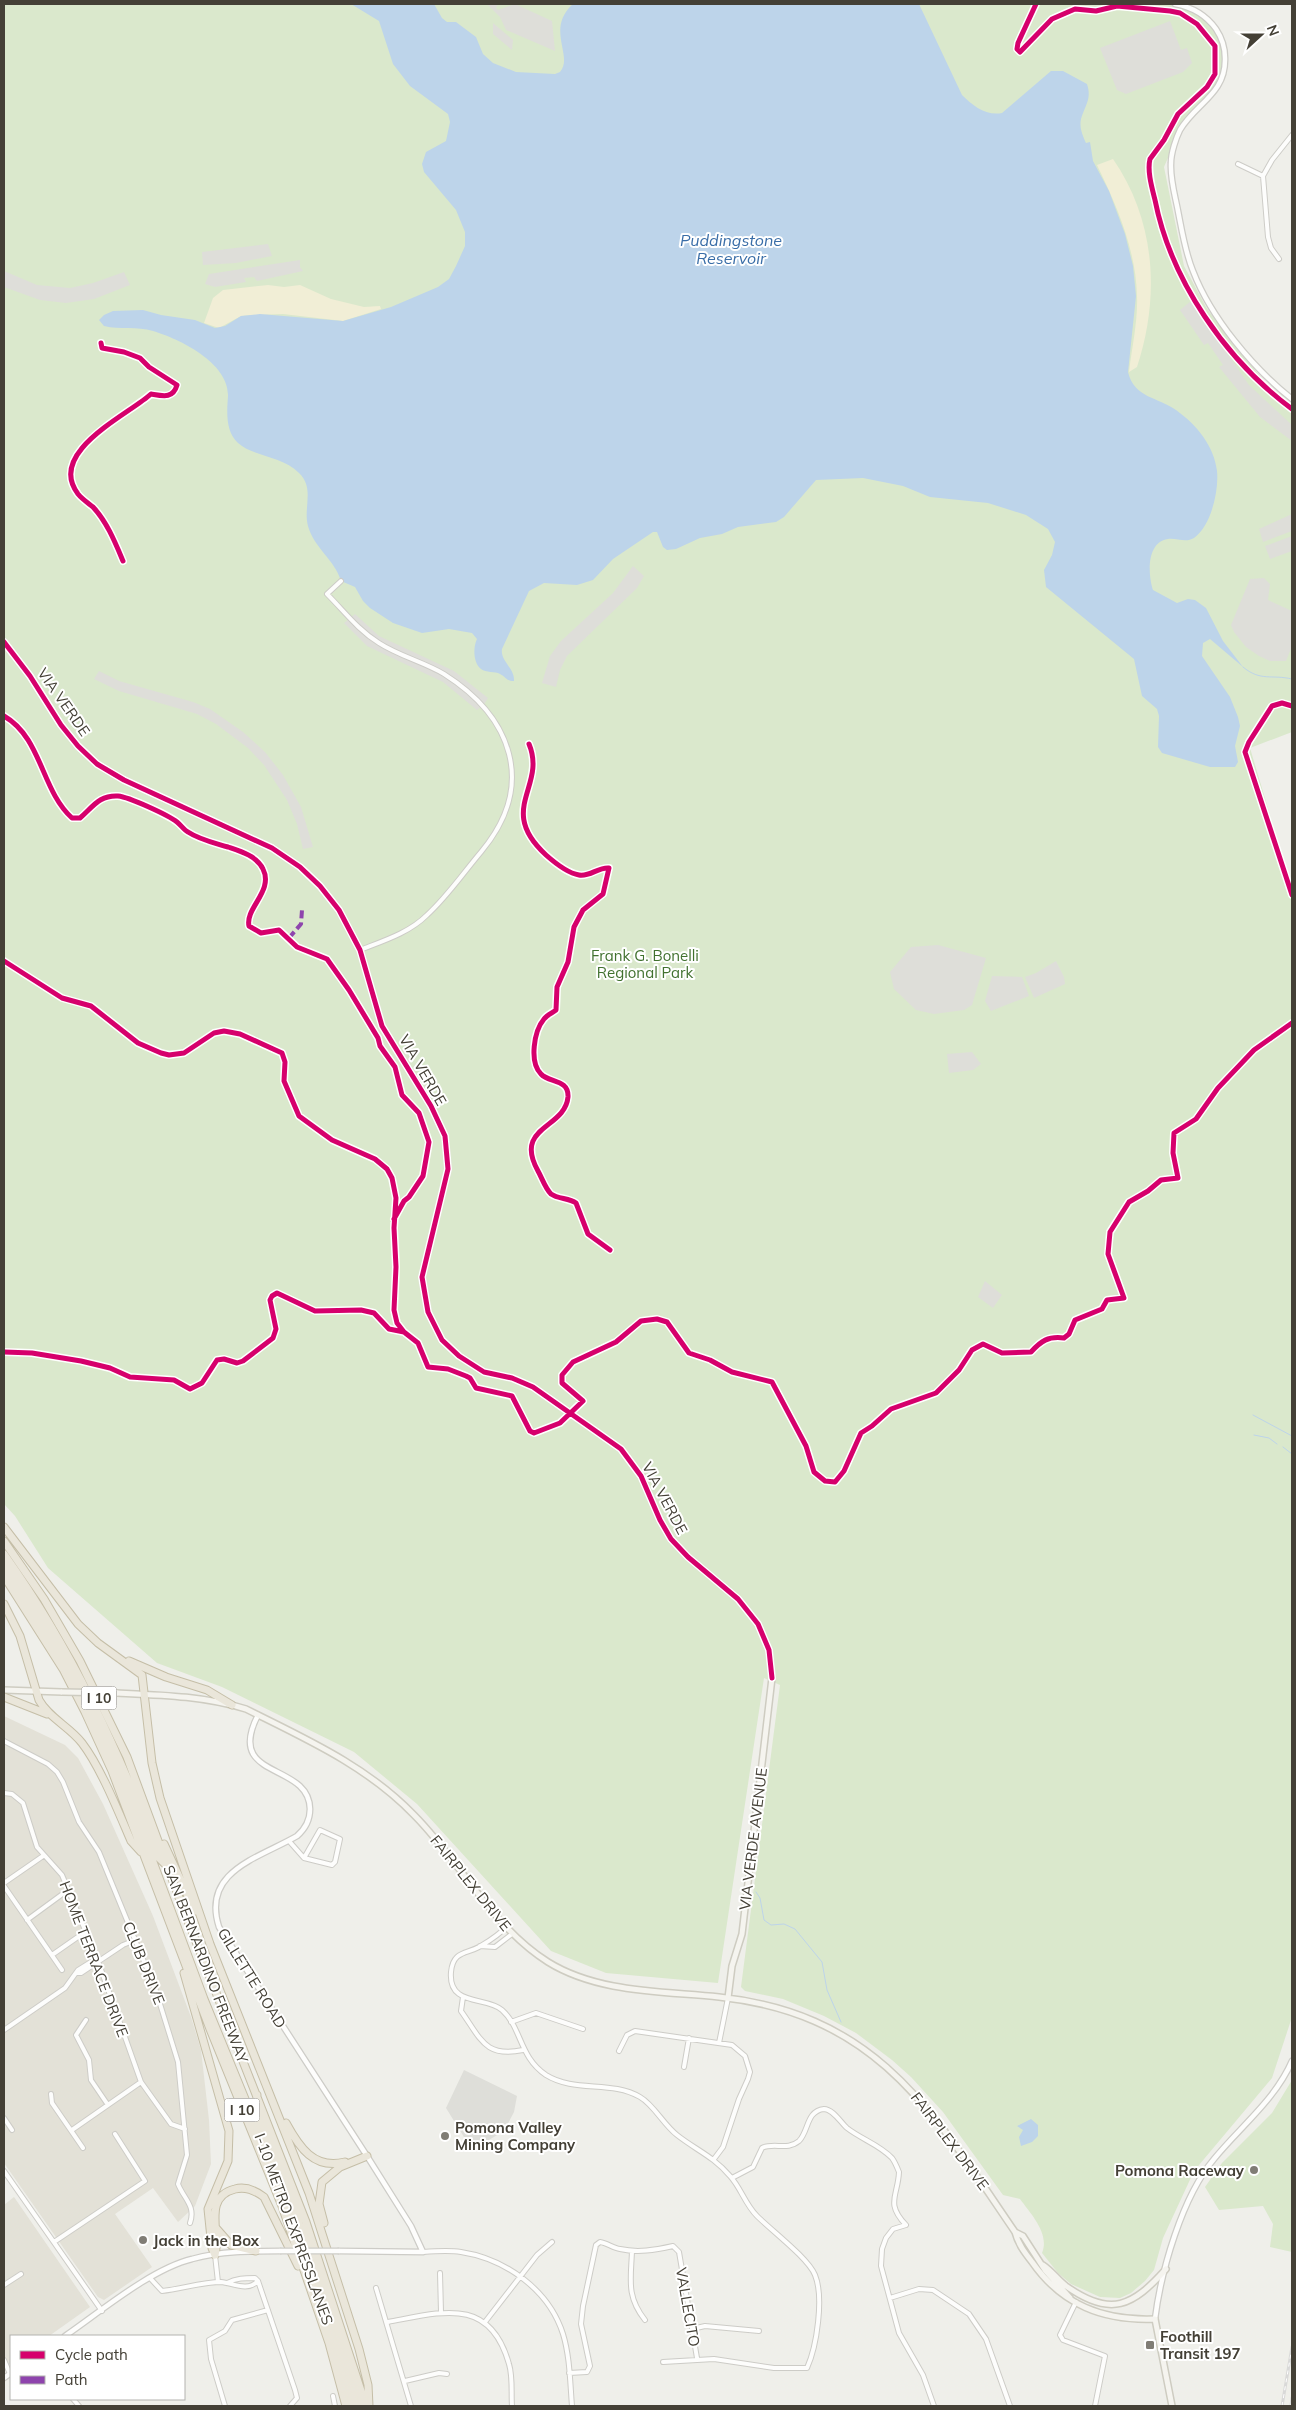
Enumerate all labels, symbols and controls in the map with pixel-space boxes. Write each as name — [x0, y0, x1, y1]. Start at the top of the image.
north arrow — [1236, 10, 1286, 60]
text: N — [1263, 22, 1283, 39]
water label: Puddingstone Reservoir — [680, 230, 782, 268]
street label: VIA VERDE — [34, 664, 95, 740]
park label: Frank G. Bonelli Regional Park — [591, 946, 699, 982]
street label: VIA VERDE — [395, 1031, 451, 1109]
street label: VIA VERDE — [638, 1459, 692, 1537]
road number: I 10 — [82, 1686, 116, 1710]
street label: VIA VERDE AVENUE — [735, 1767, 771, 1911]
street label: FAIRPLEX DRIVE — [426, 1831, 516, 1935]
street label: SAN BERNARDINO FREEWAY — [159, 1862, 253, 2067]
street label: HOME TERRACE DRIVE — [55, 1878, 133, 2040]
street label: CLUB DRIVE — [119, 1919, 169, 2007]
street label: GILLETTE ROAD — [214, 1924, 290, 2032]
street label: FAIRPLEX DRIVE — [907, 2088, 993, 2194]
road number: I 10 — [224, 2098, 260, 2122]
place label: Pomona Valley Mining Company — [455, 2118, 576, 2154]
marker: Pomona Valley Mining Company — [439, 2130, 451, 2142]
street label: I-10 METRO EXPRESSLANES — [250, 2131, 338, 2327]
place label: Pomona Raceway — [1115, 2161, 1245, 2180]
marker: Pomona Raceway — [1248, 2164, 1260, 2176]
place label: Jack in the Box — [153, 2231, 260, 2250]
marker: Jack in the Box — [137, 2234, 149, 2246]
street label: VALLECITO — [672, 2266, 704, 2348]
place label: Foothill Transit 197 — [1160, 2327, 1241, 2363]
legend — [10, 2335, 185, 2400]
marker: Foothill Transit 197 — [1144, 2339, 1156, 2351]
text: Cycle path — [55, 2345, 128, 2364]
text: Path — [55, 2370, 87, 2389]

